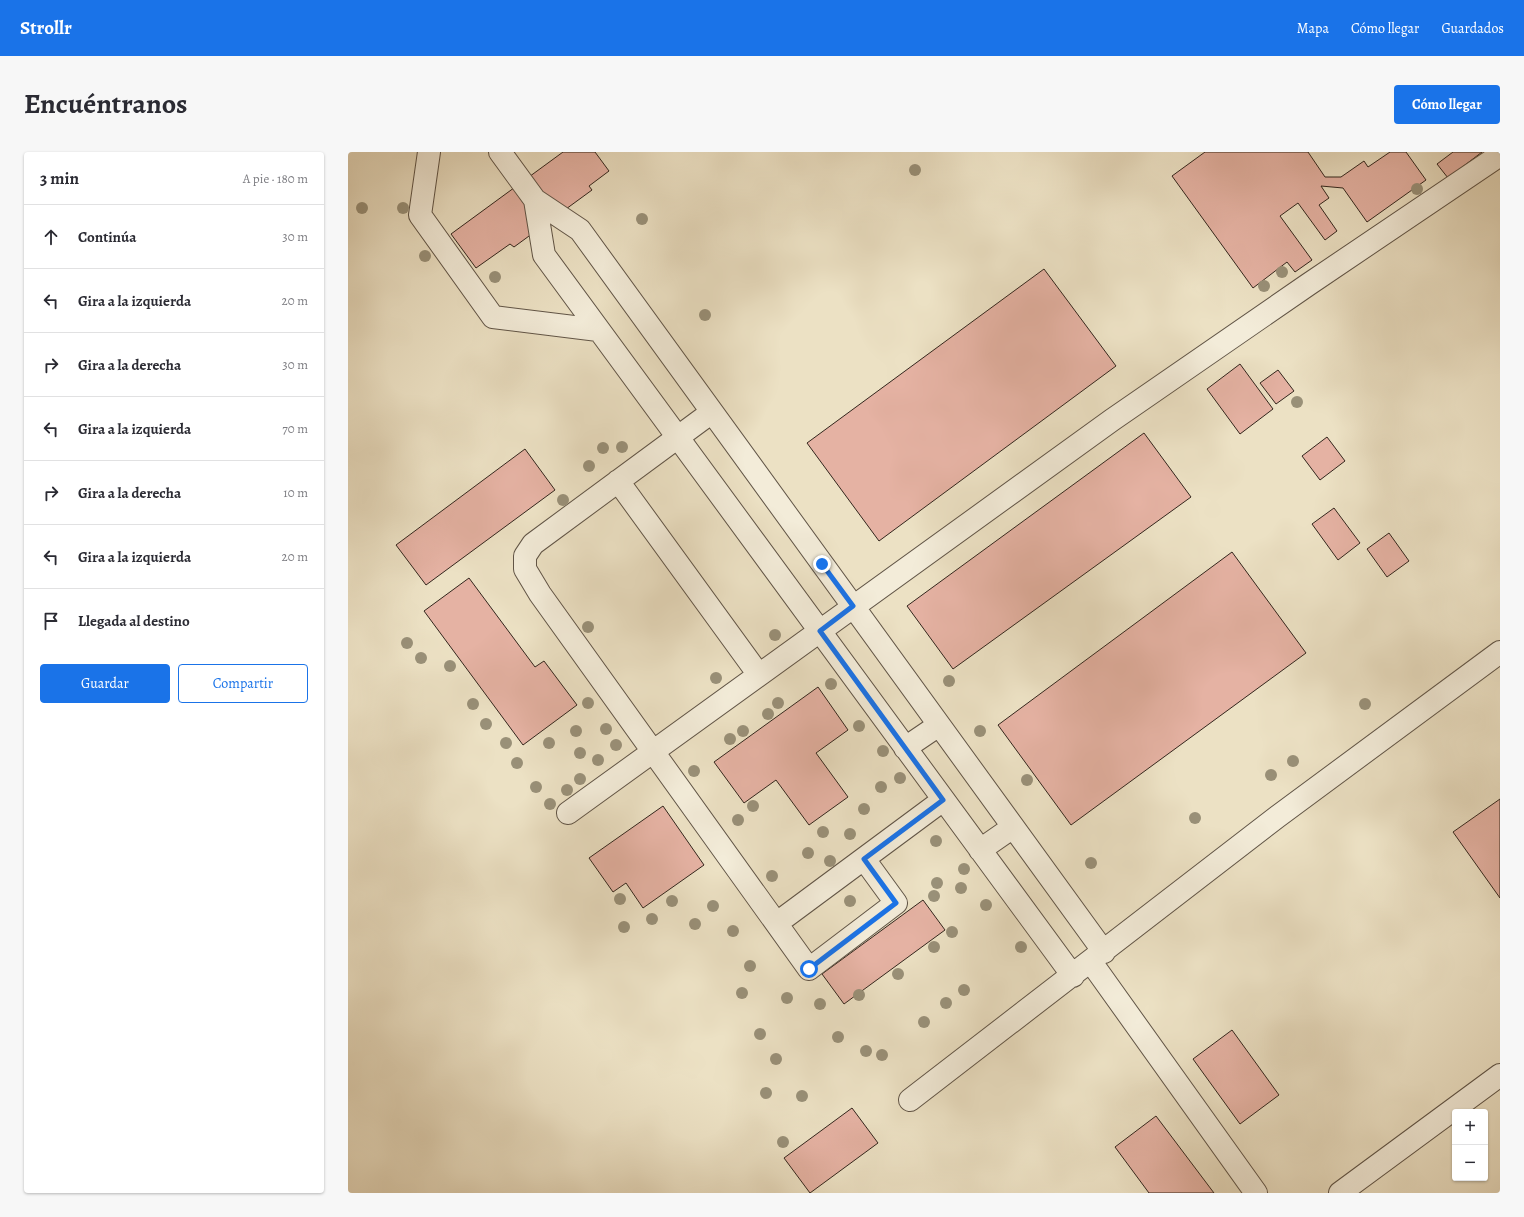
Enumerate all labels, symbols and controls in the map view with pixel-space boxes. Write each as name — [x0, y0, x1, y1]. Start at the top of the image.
text: Strollr — [20, 15, 72, 41]
text: Mapa — [1297, 19, 1329, 38]
text: Cómo llegar — [1351, 19, 1419, 38]
text: Guardados — [1441, 19, 1504, 38]
text: Encuéntranos — [24, 85, 188, 123]
button: Cómo llegar — [1394, 85, 1500, 124]
text: 3 min — [40, 167, 79, 190]
text: A pie · 180 m — [243, 170, 308, 187]
icon: ahead — [40, 226, 62, 248]
text: Continúa — [78, 227, 136, 247]
text: 30 m — [282, 228, 308, 245]
icon: left — [40, 290, 62, 312]
text: Gira a la izquierda — [78, 291, 191, 311]
text: 20 m — [282, 292, 308, 309]
icon: right — [40, 354, 62, 376]
text: Gira a la derecha — [78, 355, 181, 375]
text: 30 m — [282, 356, 308, 373]
icon: left — [40, 418, 62, 440]
text: Gira a la izquierda — [78, 419, 191, 439]
text: 70 m — [282, 420, 308, 437]
icon: right — [40, 482, 62, 504]
text: Gira a la derecha — [78, 483, 181, 503]
text: 10 m — [283, 484, 308, 501]
icon: left — [40, 546, 62, 568]
text: Gira a la izquierda — [78, 547, 191, 567]
text: 20 m — [282, 548, 308, 565]
route end — [813, 555, 831, 573]
icon: arrive — [40, 610, 62, 632]
text: Llegada al destino — [78, 611, 190, 631]
button: Guardar — [40, 664, 170, 703]
button: Compartir — [178, 664, 308, 703]
route start — [800, 960, 818, 978]
map controls — [1452, 1109, 1488, 1181]
button: + — [1452, 1109, 1488, 1145]
button: − — [1452, 1145, 1488, 1181]

